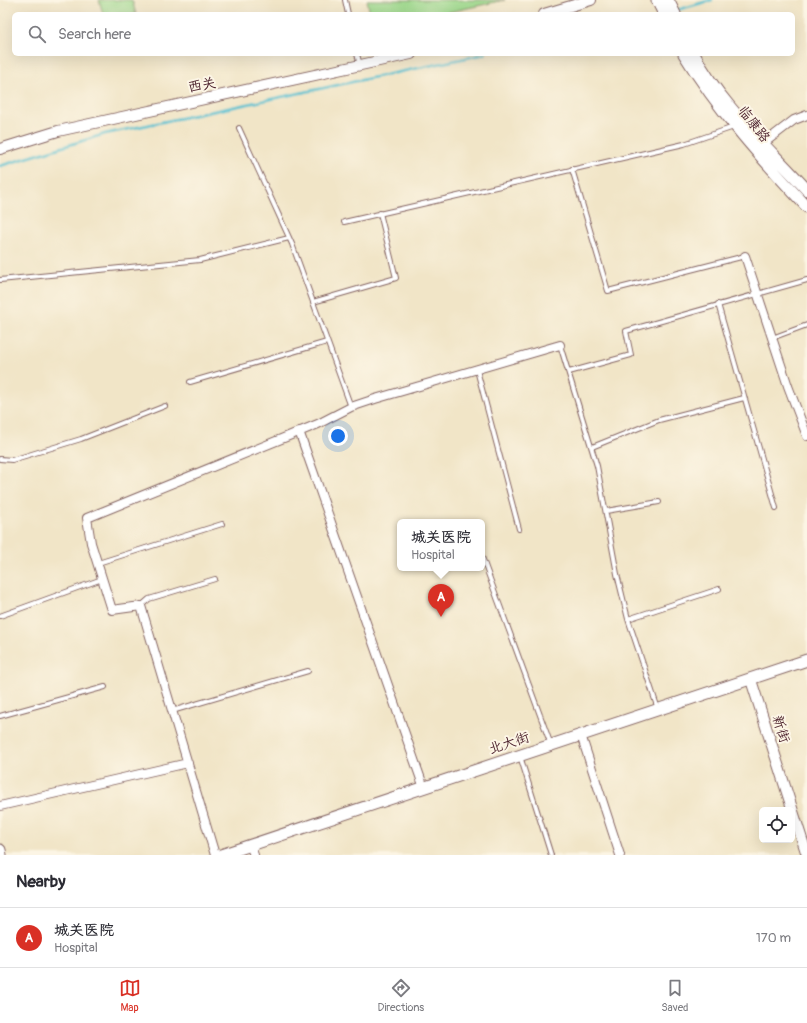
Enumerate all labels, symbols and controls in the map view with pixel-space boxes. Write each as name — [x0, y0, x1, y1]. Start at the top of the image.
search box — [12, 12, 795, 56]
icon: search — [26, 23, 48, 45]
text: Search here — [58, 25, 131, 44]
street label: 西关 — [187, 74, 217, 96]
street label: 临康路 — [734, 102, 774, 146]
your location — [328, 426, 348, 446]
popup — [397, 519, 485, 571]
text: 城关医院 — [411, 528, 471, 547]
text: Hospital — [411, 547, 455, 563]
pin: A — [428, 584, 454, 617]
street label: 新街 — [769, 713, 793, 745]
street label: 北大街 — [486, 728, 532, 758]
map controls — [759, 807, 795, 843]
button: locate — [759, 807, 795, 843]
text: Nearby — [16, 871, 65, 892]
text: 城关医院 — [54, 921, 114, 940]
text: A — [25, 930, 33, 946]
text: 170 m — [756, 930, 791, 946]
text: Hospital — [54, 940, 98, 956]
tab: Map — [119, 977, 141, 1014]
tab: Directions — [378, 977, 424, 1014]
tab: Saved — [661, 977, 688, 1014]

